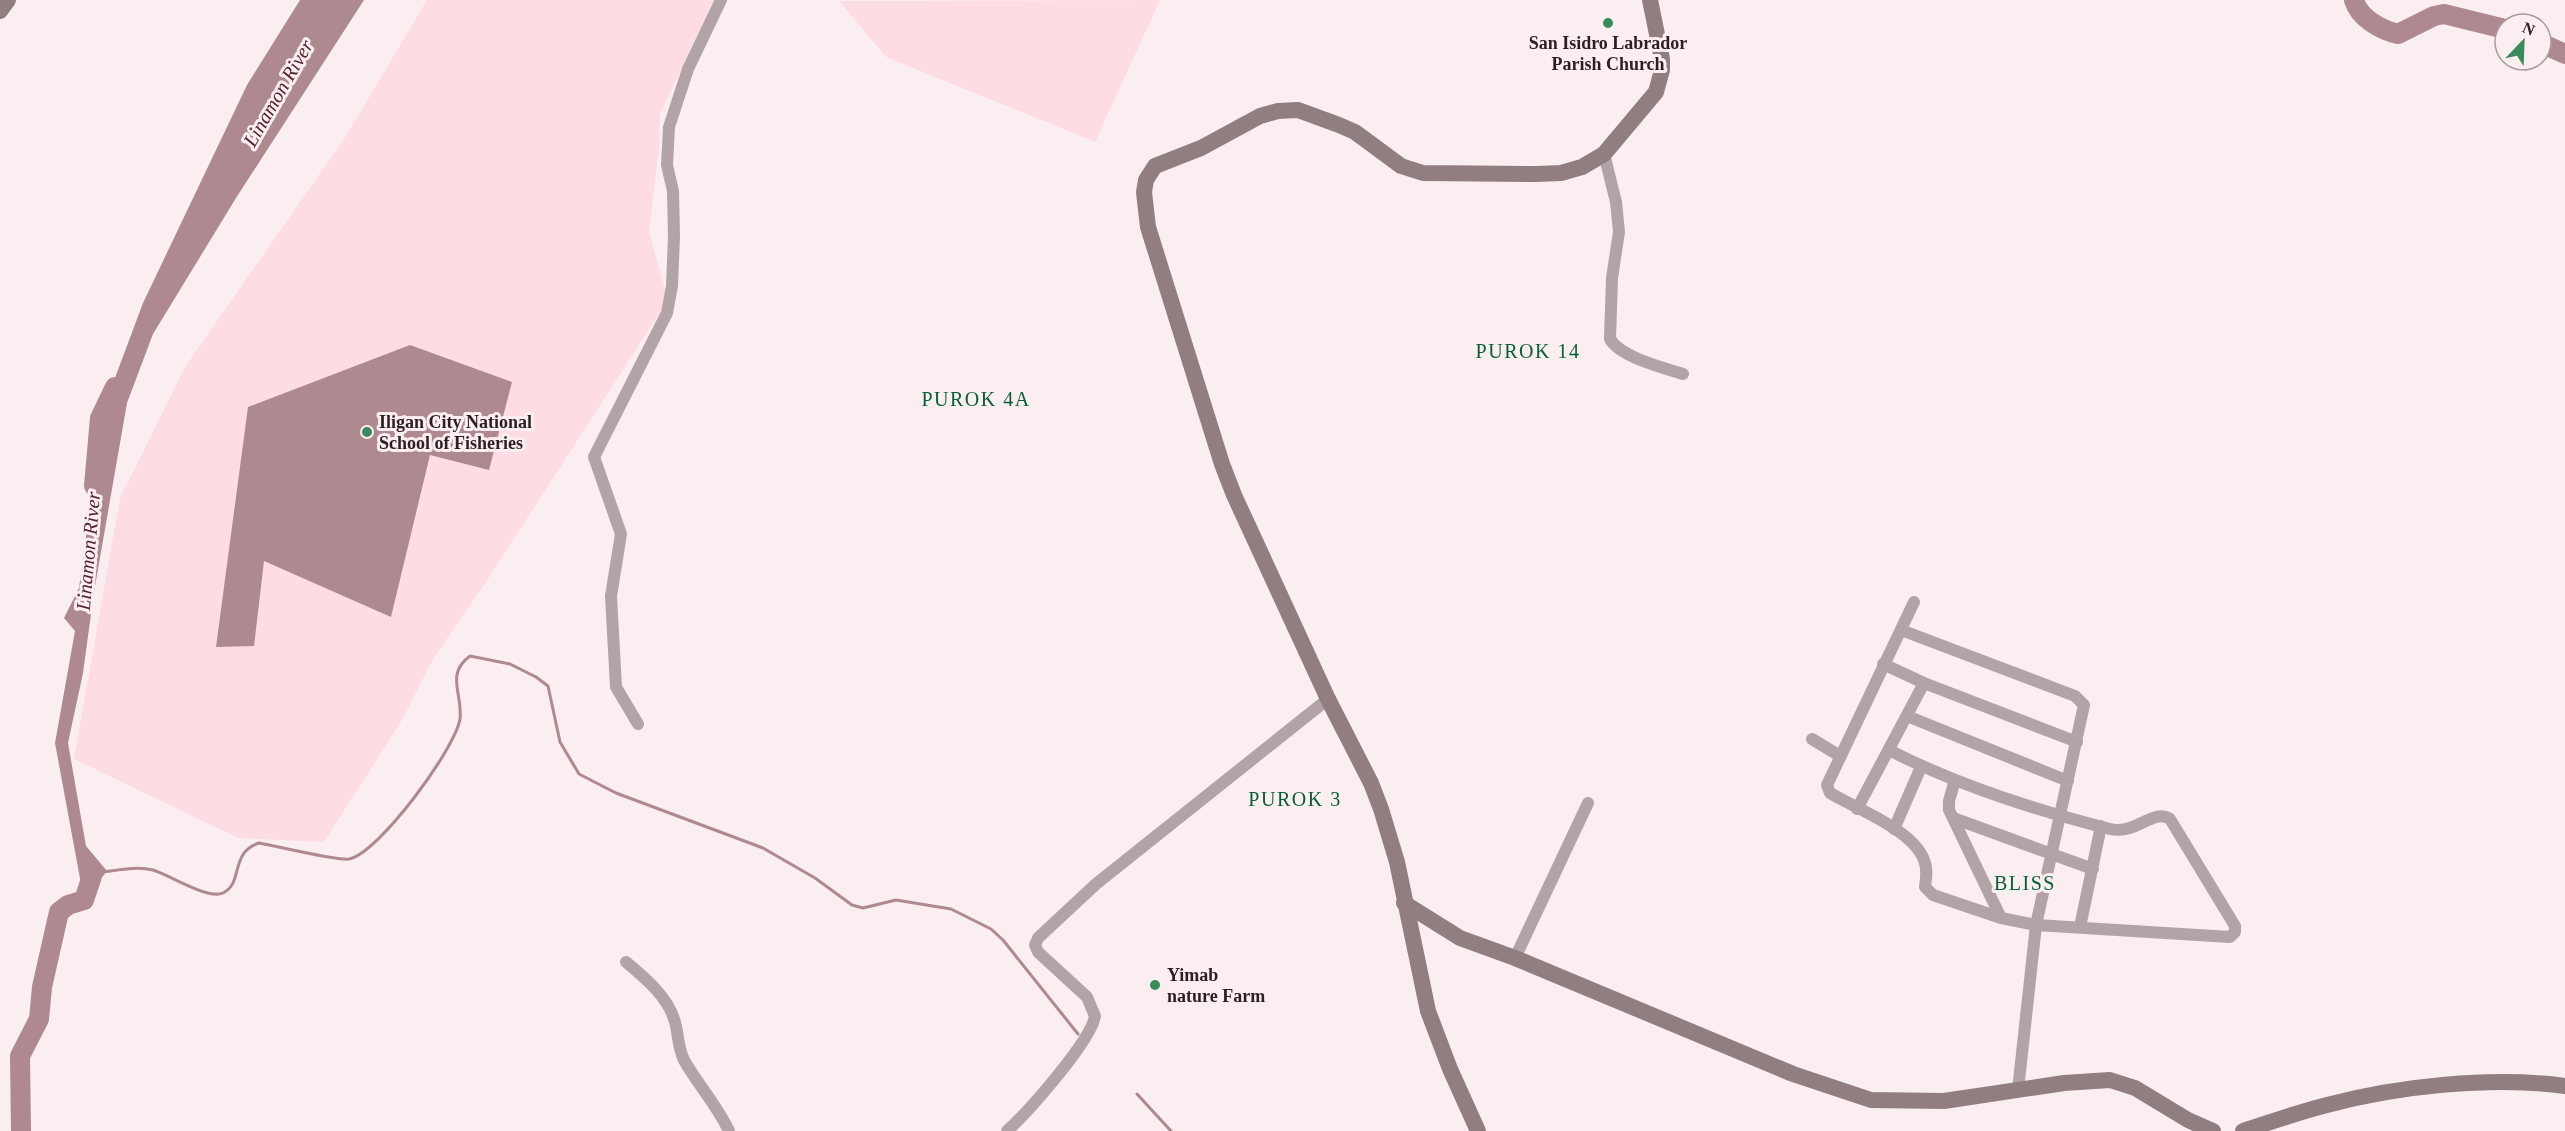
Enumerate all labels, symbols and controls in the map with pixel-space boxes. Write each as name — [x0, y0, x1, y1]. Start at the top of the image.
north arrow — [2493, 12, 2553, 72]
marker: San Isidro Labrador Parish Church — [1601, 16, 1615, 30]
text: N — [2520, 19, 2538, 39]
place label: San Isidro Labrador Parish Church — [1529, 33, 1687, 74]
water label: Linamon River — [238, 36, 317, 151]
district label: PUROK 14 — [1476, 340, 1580, 362]
district label: PUROK 4A — [921, 388, 1031, 410]
place label: Iligan City National School of Fisheries — [379, 412, 532, 453]
marker: Iligan City National School of Fisheries — [360, 425, 374, 439]
water label: Linamon River — [72, 490, 104, 612]
district label: PUROK 3 — [1248, 788, 1342, 810]
district label: BLISS — [1994, 872, 2056, 894]
place label: Yimab nature Farm — [1167, 965, 1265, 1006]
marker: Yimab nature Farm — [1148, 978, 1162, 992]

